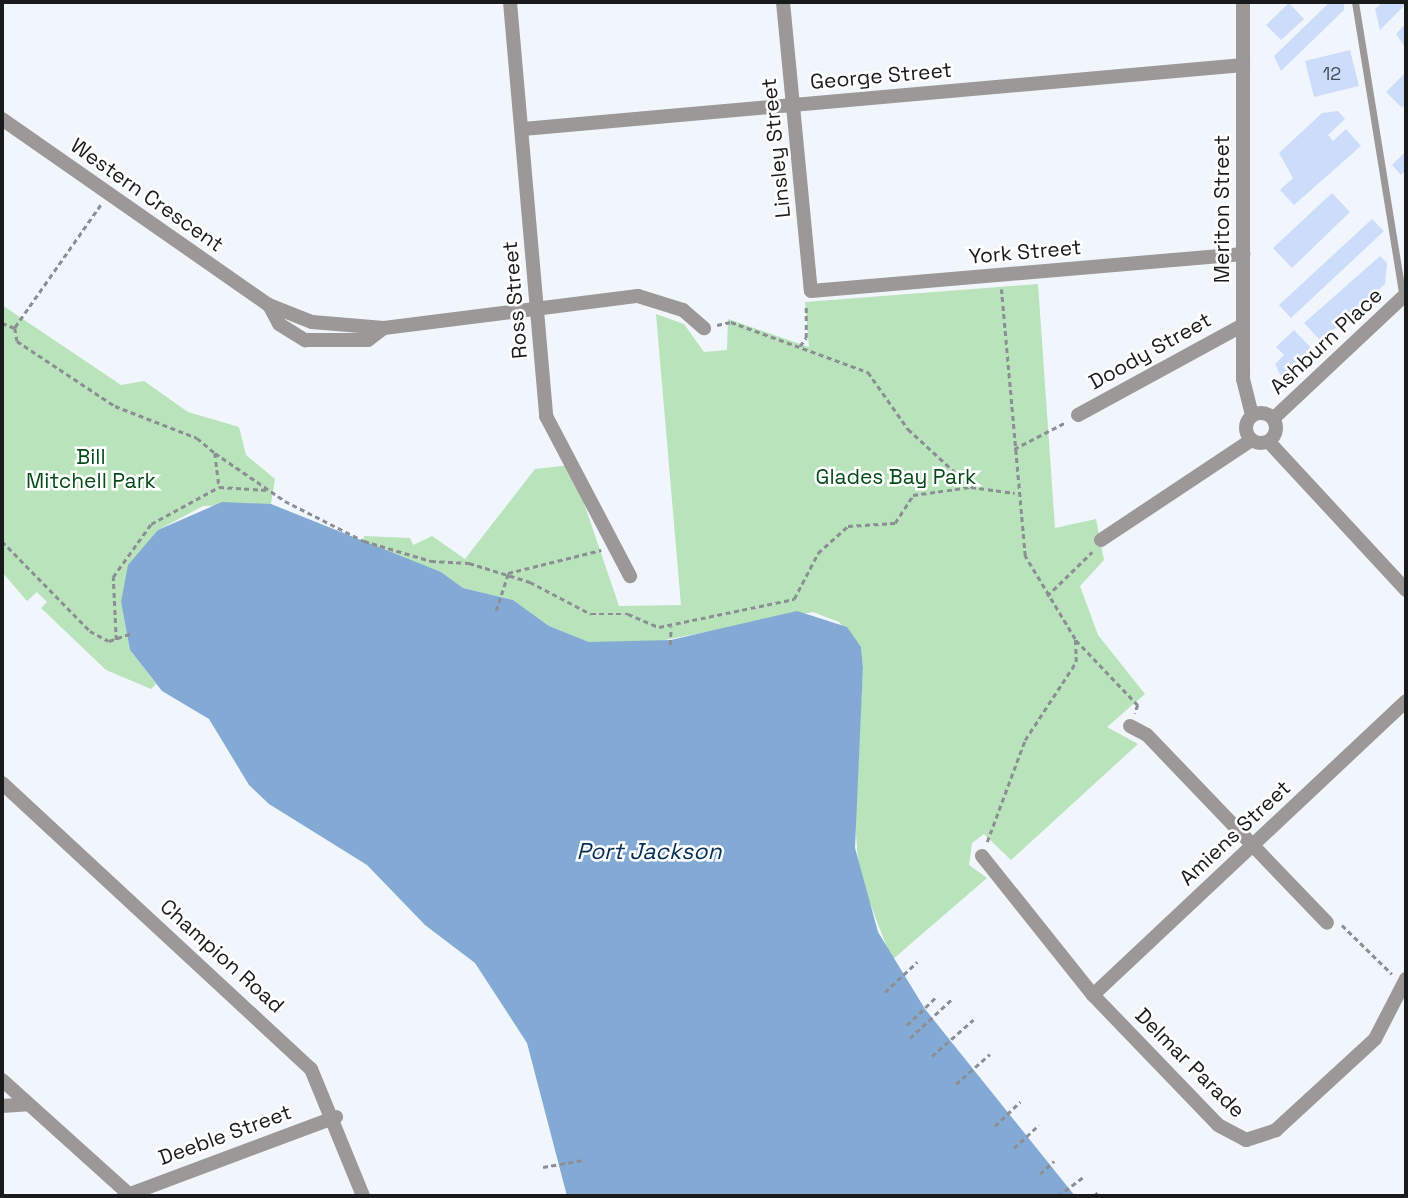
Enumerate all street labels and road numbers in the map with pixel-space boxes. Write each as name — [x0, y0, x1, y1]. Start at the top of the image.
street label: George Street — [809, 57, 953, 95]
street label: Linsley Street — [756, 77, 796, 219]
street label: Western Crescent — [66, 133, 228, 257]
street label: Meriton Street — [1209, 135, 1235, 283]
street label: York Street — [968, 235, 1082, 269]
street label: Ross Street — [497, 240, 533, 360]
street label: Ashburn Place — [1265, 283, 1387, 399]
street label: Doody Street — [1084, 307, 1216, 395]
street label: Amiens Street — [1174, 775, 1296, 891]
street label: Champion Road — [155, 894, 289, 1018]
street label: Delmar Parade — [1130, 1003, 1250, 1123]
street label: Deeble Street — [155, 1099, 295, 1171]

